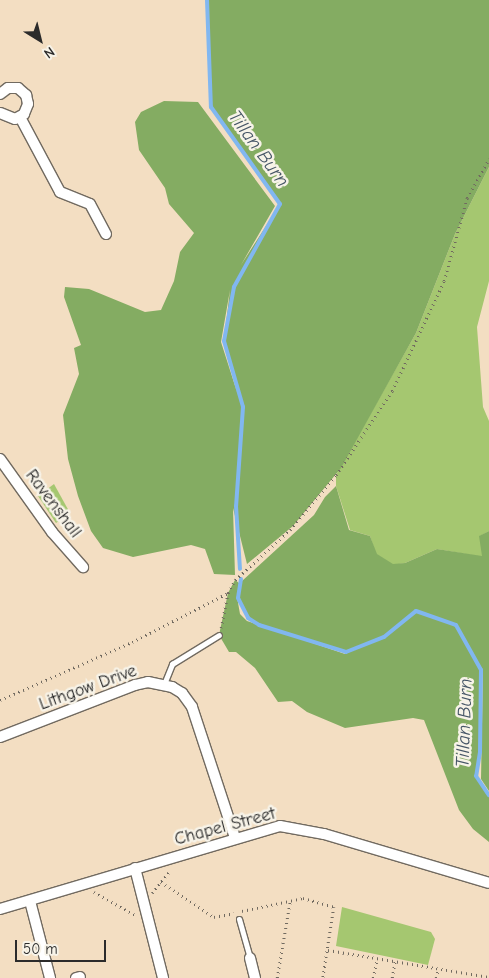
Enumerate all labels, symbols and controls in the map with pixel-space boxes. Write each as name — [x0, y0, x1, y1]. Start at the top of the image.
north arrow — [15, 15, 65, 65]
text: N — [40, 43, 58, 62]
water label: Tillan Burn — [223, 106, 293, 192]
street label: Ravenshall — [20, 465, 86, 543]
street label: Lithgow Drive — [36, 660, 140, 716]
water label: Tillan Burn — [452, 678, 478, 768]
street label: Chapel Street — [172, 803, 278, 851]
scale bar — [18, 930, 109, 962]
text: 50 m — [23, 940, 58, 958]

